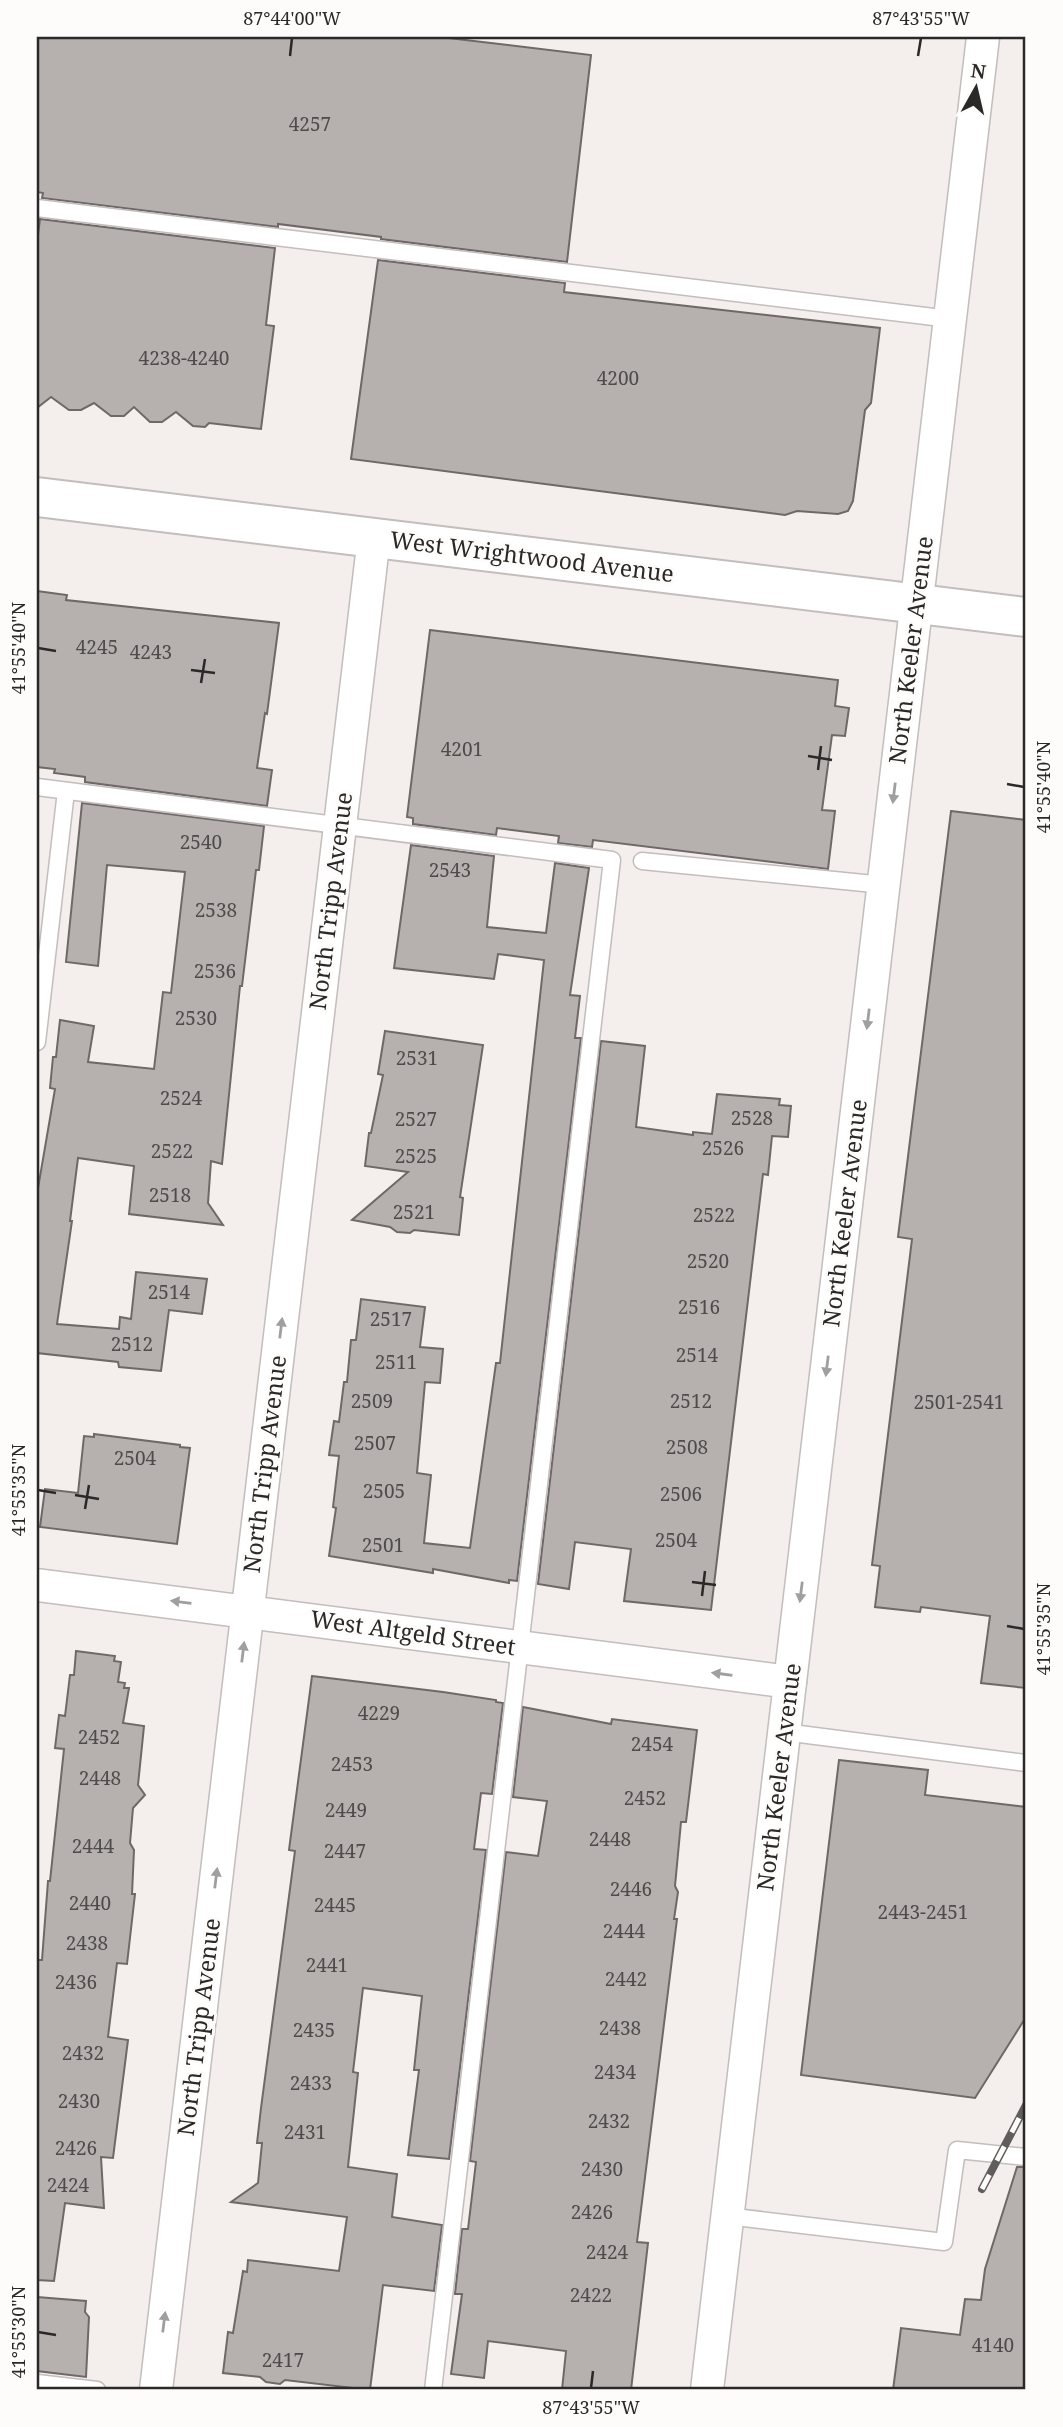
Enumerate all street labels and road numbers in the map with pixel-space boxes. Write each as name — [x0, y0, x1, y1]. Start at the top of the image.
street label: West Wrightwood Avenue — [388, 523, 676, 589]
street label: North Keeler Avenue — [880, 534, 940, 765]
street label: North Tripp Avenue — [301, 790, 359, 1012]
street label: North Keeler Avenue — [814, 1097, 874, 1328]
street label: North Tripp Avenue — [235, 1353, 293, 1575]
street label: West Altgeld Street — [308, 1602, 518, 1662]
street label: North Keeler Avenue — [748, 1661, 808, 1892]
street label: North Tripp Avenue — [169, 1916, 227, 2138]

